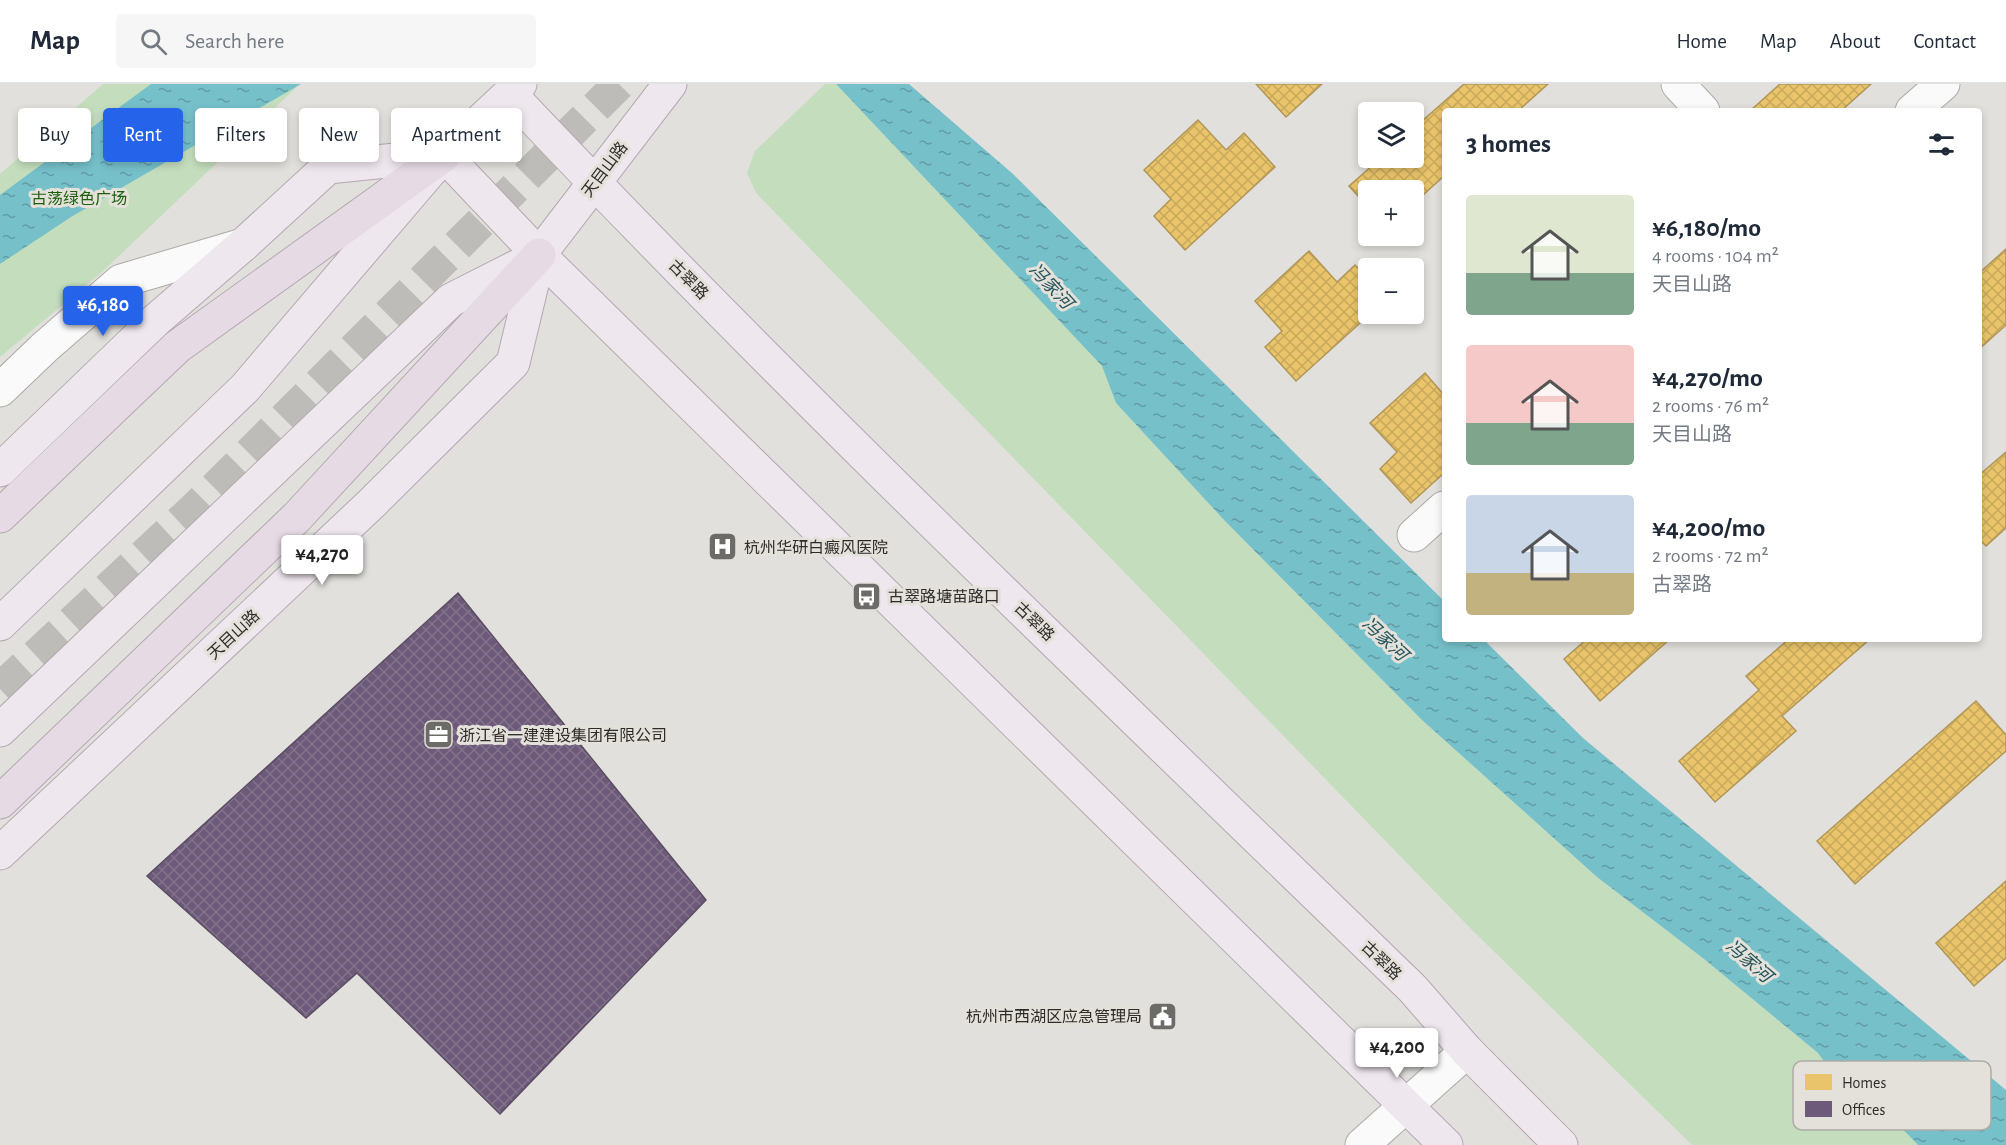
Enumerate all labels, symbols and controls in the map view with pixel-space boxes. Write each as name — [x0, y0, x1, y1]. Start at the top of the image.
search box — [116, 14, 536, 68]
icon: search — [137, 25, 170, 58]
text: Map — [30, 27, 80, 55]
text: Search here — [185, 30, 284, 52]
text: Home — [1676, 31, 1727, 52]
text: Map — [1760, 31, 1797, 52]
text: About — [1830, 31, 1880, 52]
text: Contact — [1913, 31, 1976, 52]
map controls — [1358, 102, 1424, 324]
button: layers — [1358, 102, 1424, 168]
chip: Buy — [18, 108, 91, 162]
chip: Rent — [103, 108, 183, 162]
chip: Filters — [195, 108, 287, 162]
chip: New — [299, 108, 379, 162]
chip: Apartment — [391, 108, 522, 162]
icon: filters — [1925, 128, 1958, 161]
text: 3 homes — [1466, 131, 1551, 157]
street label: 天目山路 — [578, 139, 630, 200]
button: + — [1358, 180, 1424, 246]
park label: 古荡绿色广场 — [31, 190, 127, 207]
text: ¥6,180/mo — [1652, 215, 1761, 241]
icon: home — [1514, 219, 1586, 291]
text: 4 rooms · 104 m² — [1652, 246, 1779, 266]
street label: 古翠路 — [666, 256, 712, 302]
button: − — [1358, 258, 1424, 324]
water label: 冯家河 — [1025, 259, 1079, 315]
text: 天目山路 — [1652, 275, 1732, 295]
pin: ¥6,180 — [54, 286, 152, 337]
text: ¥6,180 — [77, 295, 129, 315]
text: ¥4,270/mo — [1652, 365, 1763, 391]
icon: home — [1514, 369, 1586, 441]
text: 2 rooms · 76 m² — [1652, 396, 1769, 416]
text: 天目山路 — [1652, 425, 1732, 445]
text: ¥4,200/mo — [1652, 515, 1765, 541]
icon: home — [1514, 519, 1586, 591]
hospital icon: 杭州华研白癜风医院 — [707, 531, 739, 563]
pin: ¥4,270 — [273, 535, 371, 586]
place label: 杭州华研白癜风医院 — [744, 539, 888, 556]
text: ¥4,270 — [295, 544, 349, 564]
text: 2 rooms · 72 m² — [1652, 546, 1769, 566]
text: 古翠路 — [1652, 575, 1712, 595]
bus stop icon: 古翠路塘苗路口 — [851, 580, 883, 612]
place label: 古翠路塘苗路口 — [888, 588, 1000, 605]
street label: 古翠路 — [1011, 599, 1058, 644]
street label: 天目山路 — [204, 606, 263, 662]
water label: 冯家河 — [1358, 613, 1414, 667]
office icon: 浙江省一建建设集团有限公司 — [422, 719, 454, 751]
place label: 浙江省一建建设集团有限公司 — [459, 727, 667, 744]
water label: 冯家河 — [1722, 936, 1778, 988]
street label: 古翠路 — [1358, 938, 1405, 983]
public building icon: 杭州市西湖区应急管理局 — [1147, 1000, 1179, 1032]
place label: 杭州市西湖区应急管理局 — [966, 1008, 1142, 1025]
pin: ¥4,200 — [1348, 1028, 1446, 1079]
text: ¥4,200 — [1369, 1037, 1425, 1057]
legend — [1793, 1061, 1991, 1130]
text: Homes — [1842, 1075, 1886, 1091]
text: Offices — [1842, 1102, 1885, 1118]

